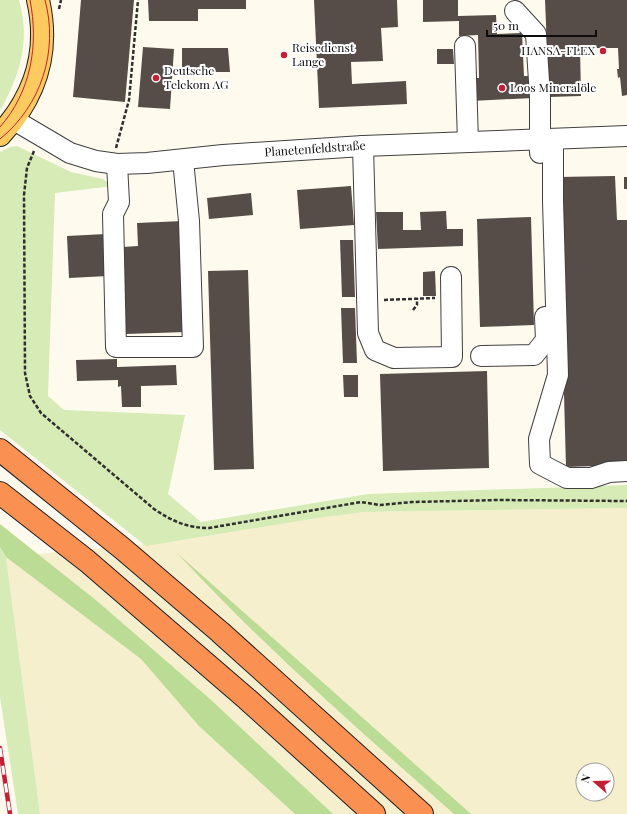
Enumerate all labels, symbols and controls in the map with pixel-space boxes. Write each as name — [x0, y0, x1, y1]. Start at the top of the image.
scale bar — [487, 12, 596, 38]
text: 50 m — [493, 17, 519, 33]
place label: Reisedienst Lange — [292, 39, 355, 69]
place label: HANSA-FLEX — [521, 42, 595, 58]
marker: HANSA-FLEX — [598, 46, 608, 56]
marker: Reisedienst Lange — [279, 50, 289, 60]
place label: Deutsche Telekom AG — [164, 62, 229, 92]
marker: Deutsche Telekom AG — [151, 73, 161, 83]
place label: Loos Mineralöle — [510, 79, 596, 95]
marker: Loos Mineralöle — [497, 83, 507, 93]
street label: Planetenfeldstraße — [264, 136, 366, 160]
north arrow — [575, 762, 615, 802]
text: N — [577, 772, 594, 785]

